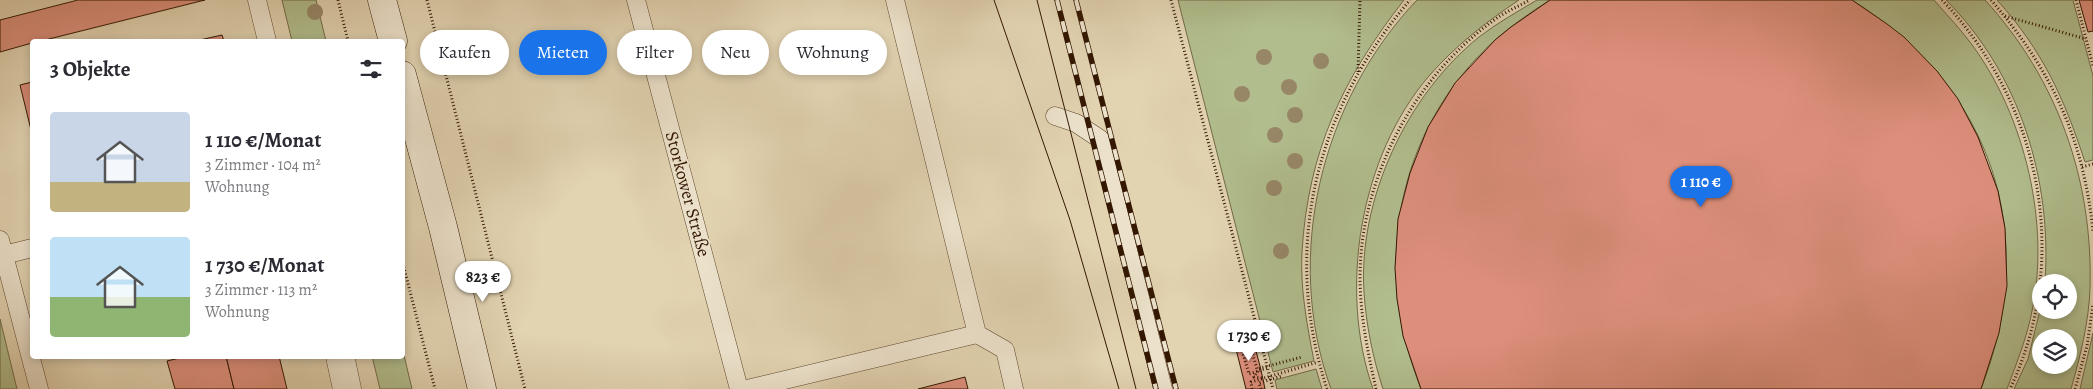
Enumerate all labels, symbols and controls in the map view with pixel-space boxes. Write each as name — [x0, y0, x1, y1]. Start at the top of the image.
chip: Kaufen — [420, 30, 509, 75]
chip: Mieten — [519, 30, 607, 75]
chip: Filter — [617, 30, 692, 75]
chip: Neu — [702, 30, 769, 75]
chip: Wohnung — [779, 30, 887, 75]
text: 3 Objekte — [50, 55, 131, 83]
icon: filters — [357, 55, 385, 83]
text: 1 110 €/Monat — [205, 126, 321, 154]
street label: Storkower Straße — [660, 129, 716, 259]
icon: home — [90, 132, 150, 192]
text: 3 Zimmer · 104 m² — [205, 154, 321, 176]
pin: 1 110 € — [1655, 166, 1747, 208]
text: 1 110 € — [1681, 171, 1721, 193]
text: Wohnung — [205, 176, 269, 198]
text: 1 730 €/Monat — [205, 251, 324, 279]
icon: home — [90, 257, 150, 317]
pin: 823 € — [448, 260, 518, 303]
text: 823 € — [466, 266, 500, 288]
map controls — [2032, 274, 2077, 374]
button: locate — [2032, 274, 2077, 319]
text: 3 Zimmer · 113 m² — [205, 279, 317, 301]
text: Wohnung — [205, 301, 269, 323]
pin: 1 730 € — [1203, 320, 1295, 362]
text: 1 730 € — [1228, 325, 1270, 347]
button: layers — [2032, 329, 2077, 374]

